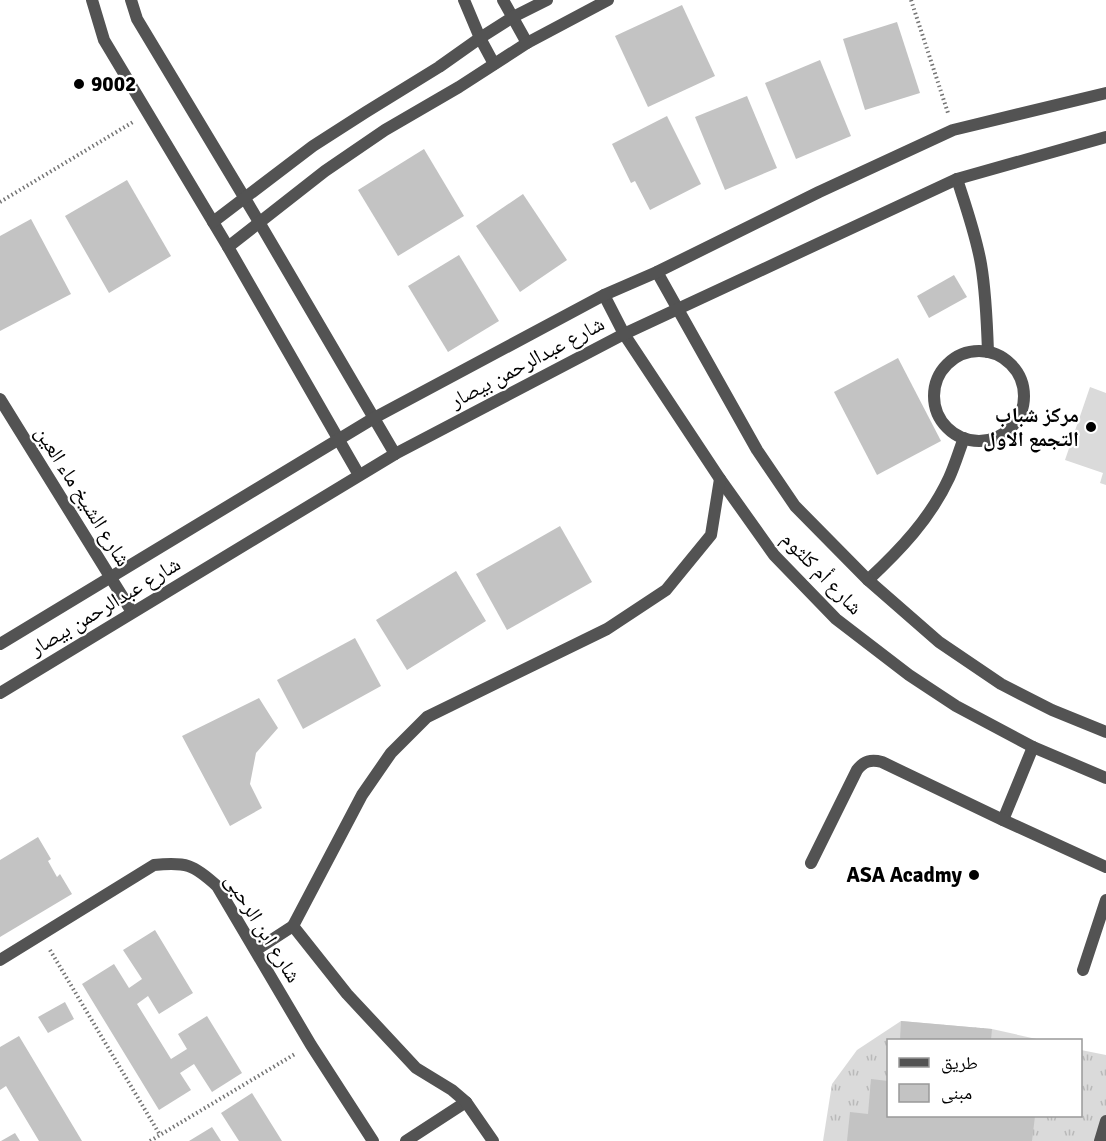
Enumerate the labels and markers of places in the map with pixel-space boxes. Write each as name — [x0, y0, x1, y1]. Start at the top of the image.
place label: 9002 — [91, 71, 136, 97]
marker: 9002 — [72, 77, 86, 91]
place label: مركز شباب التجمع الاول — [983, 402, 1079, 453]
marker: مركز شباب التجمع الاول — [1084, 420, 1098, 434]
place label: ASA Acadmy — [847, 862, 963, 888]
marker: ASA Acadmy — [967, 868, 981, 882]

